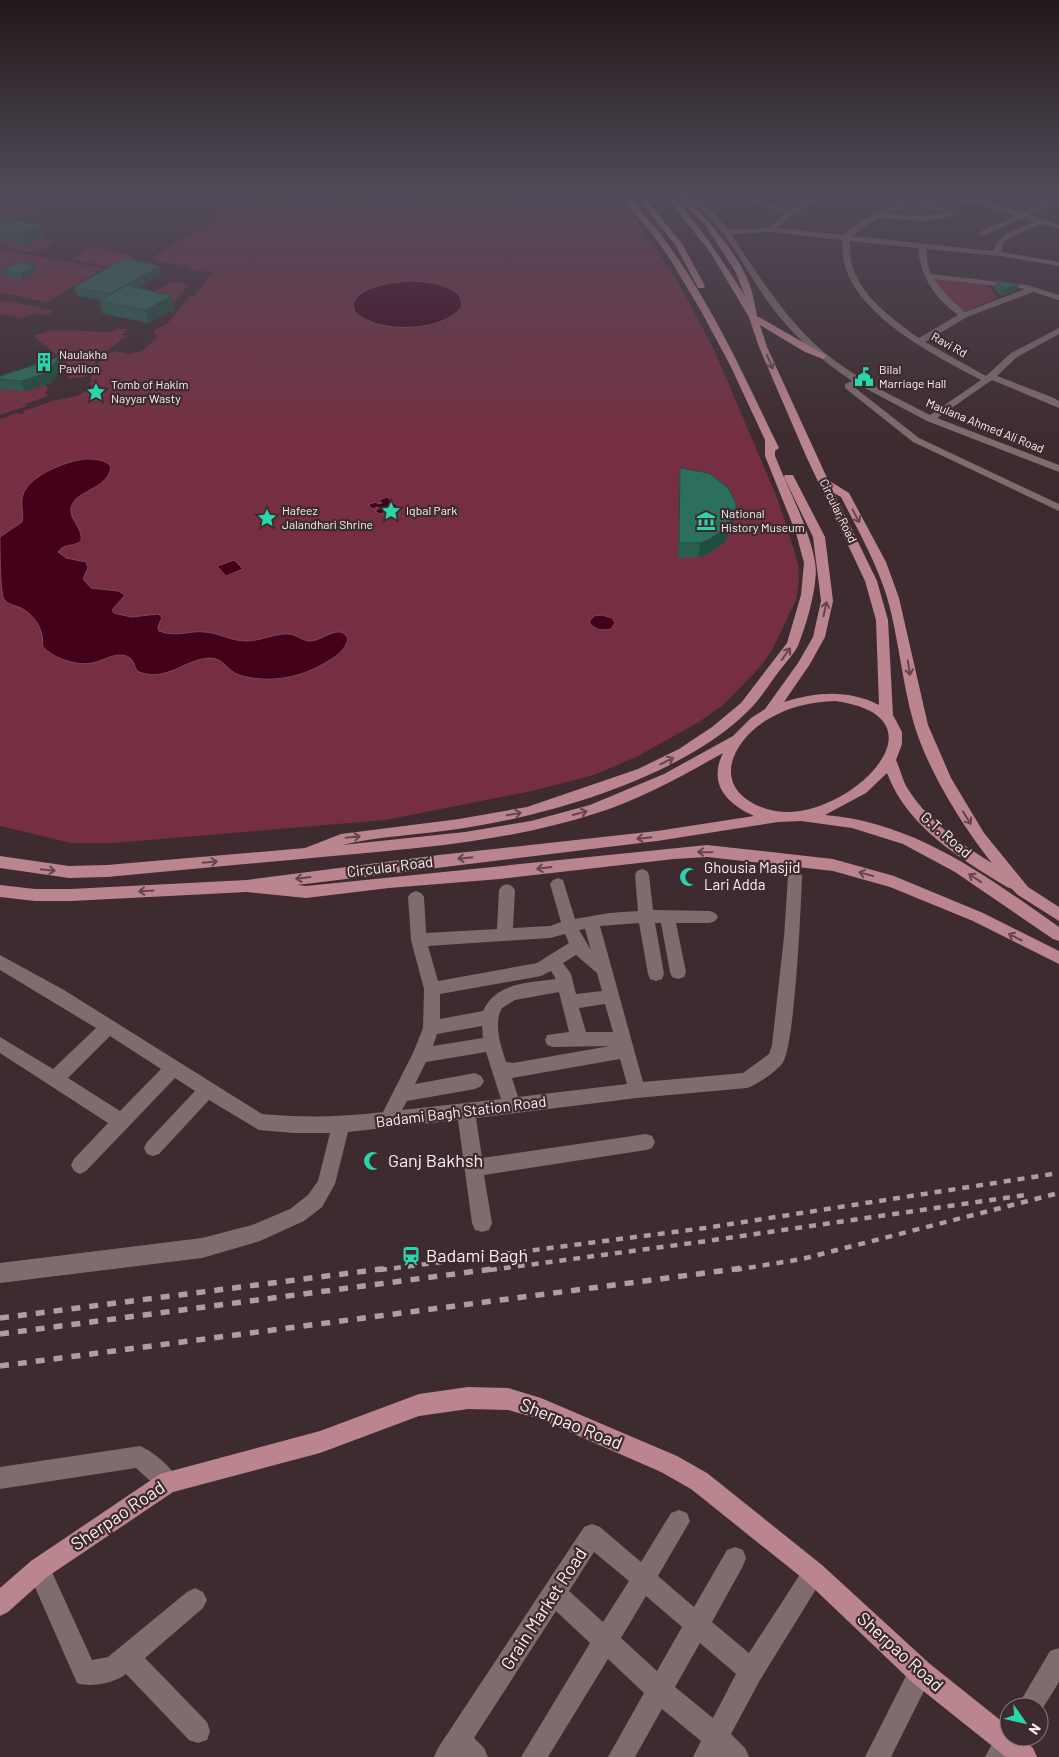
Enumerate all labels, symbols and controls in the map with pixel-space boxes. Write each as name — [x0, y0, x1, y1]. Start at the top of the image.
street label: Ravi Rd — [929, 329, 970, 360]
place label: Naulakha Pavilion — [59, 347, 107, 375]
building icon: Naulakha Pavilion — [33, 351, 55, 373]
one-way arrow — [765, 354, 775, 369]
place label: Bilal Marriage Hall — [879, 362, 946, 390]
public building icon: Bilal Marriage Hall — [853, 366, 875, 388]
place label: Tomb of Hakim Nayyar Wasty — [111, 377, 189, 405]
place icon: Tomb of Hakim Nayyar Wasty — [85, 381, 107, 403]
street label: Maulana Ahmed Ali Road — [924, 395, 1046, 455]
street label: Circular Road — [817, 476, 860, 545]
place icon: Iqbal Park — [380, 500, 402, 522]
place label: Hafeez Jalandhari Shrine — [282, 503, 373, 531]
place label: Iqbal Park — [406, 503, 457, 517]
place label: National History Museum — [721, 506, 805, 534]
place icon: Hafeez Jalandhari Shrine — [256, 507, 278, 529]
one-way arrow — [852, 508, 861, 523]
museum icon: National History Museum — [695, 510, 717, 532]
one-way arrow — [821, 602, 830, 618]
one-way arrow — [781, 648, 792, 661]
one-way arrow — [904, 660, 914, 676]
one-way arrow — [659, 756, 674, 765]
street label: G.T. Road — [918, 807, 976, 861]
one-way arrow — [572, 808, 588, 817]
one-way arrow — [505, 809, 521, 819]
one-way arrow — [963, 811, 973, 825]
one-way arrow — [345, 832, 361, 842]
one-way arrow — [636, 833, 652, 843]
one-way arrow — [698, 847, 714, 857]
street label: Circular Road — [346, 852, 434, 880]
one-way arrow — [457, 853, 473, 863]
one-way arrow — [202, 857, 218, 867]
place label: Ghousia Masjid Lari Adda — [704, 858, 800, 893]
one-way arrow — [536, 863, 552, 873]
one-way arrow — [40, 865, 56, 874]
mosque icon: Ghousia Masjid Lari Adda — [678, 866, 700, 888]
one-way arrow — [858, 869, 874, 879]
one-way arrow — [296, 873, 312, 883]
one-way arrow — [968, 873, 982, 884]
one-way arrow — [138, 886, 154, 895]
one-way arrow — [1008, 932, 1023, 941]
street label: Badami Bagh Station Road — [375, 1092, 547, 1130]
place label: Ganj Bakhsh — [388, 1149, 483, 1171]
mosque icon: Ganj Bakhsh — [362, 1150, 384, 1172]
place label: Badami Bagh — [426, 1244, 528, 1266]
station icon: Badami Bagh — [400, 1245, 422, 1267]
street label: Sherpao Road — [517, 1393, 626, 1454]
street label: Sherpao Road — [66, 1476, 169, 1555]
street label: Grain Market Road — [495, 1543, 591, 1674]
street label: Sherpao Road — [853, 1607, 948, 1696]
north arrow — [999, 1697, 1049, 1747]
text: N — [1026, 1721, 1045, 1738]

